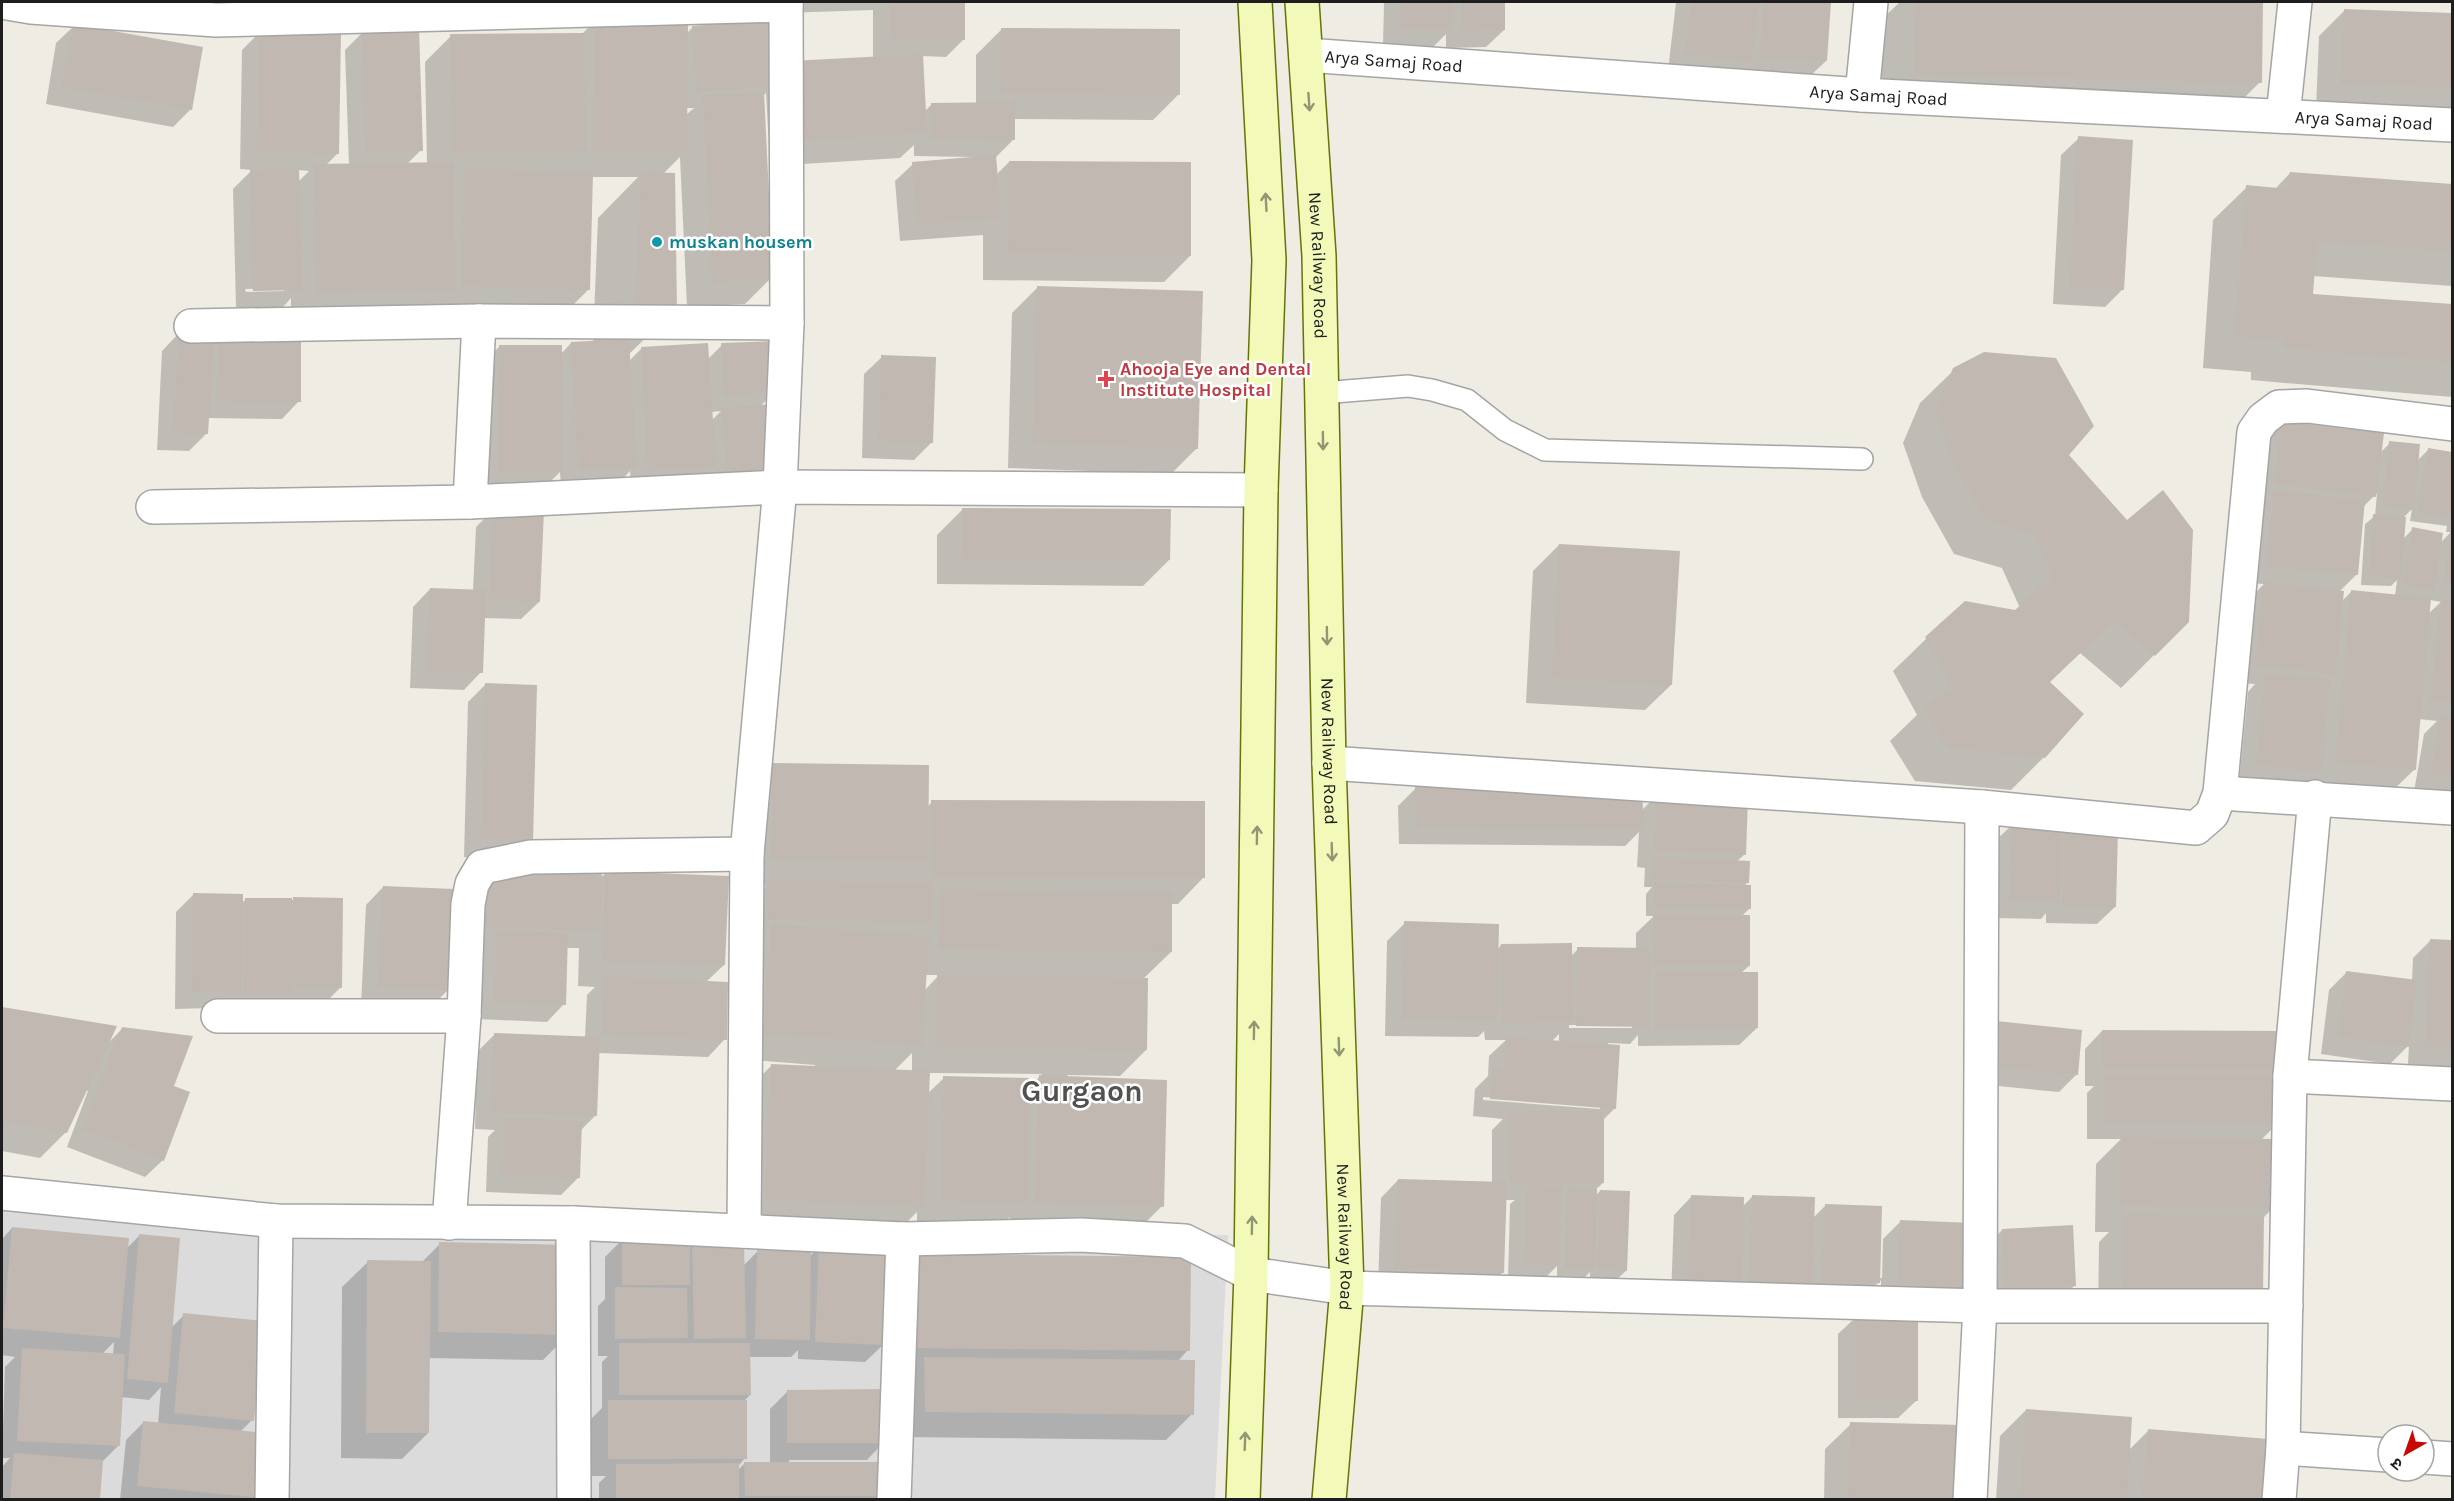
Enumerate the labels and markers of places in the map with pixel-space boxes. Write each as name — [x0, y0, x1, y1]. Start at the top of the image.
place label: muskan housem — [669, 231, 813, 253]
marker: muskan housem — [650, 235, 664, 249]
place label: Ahooja Eye and Dental Institute Hospital — [1120, 358, 1311, 401]
marker: Ahooja Eye and Dental Institute Hospital — [1097, 370, 1115, 388]

